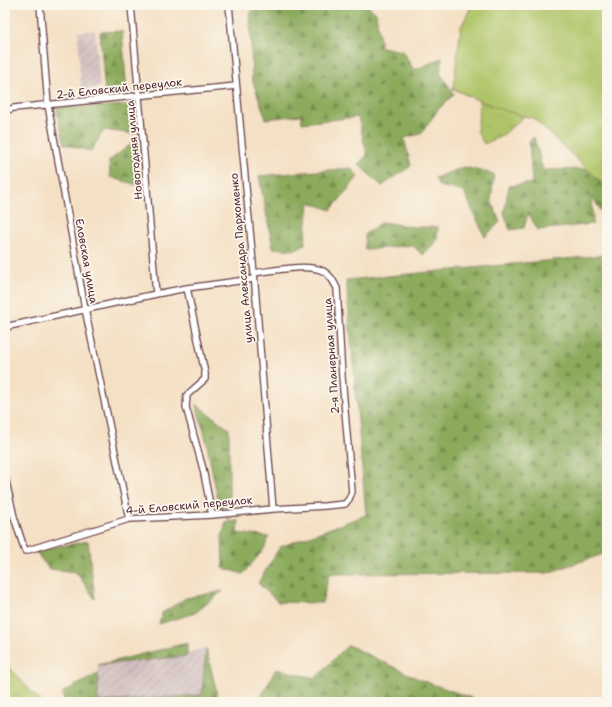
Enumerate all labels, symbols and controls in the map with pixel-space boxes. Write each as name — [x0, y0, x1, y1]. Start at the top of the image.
street label: 2-й Еловский переулок — [55, 74, 183, 103]
street label: Новогодняя улица — [123, 99, 146, 200]
street label: улица Александра Пархоменко — [227, 172, 256, 344]
street label: Еловская улица — [72, 217, 101, 305]
street label: 2-я Планерная улица — [320, 297, 343, 415]
street label: 4-й Еловский переулок — [125, 492, 253, 519]

